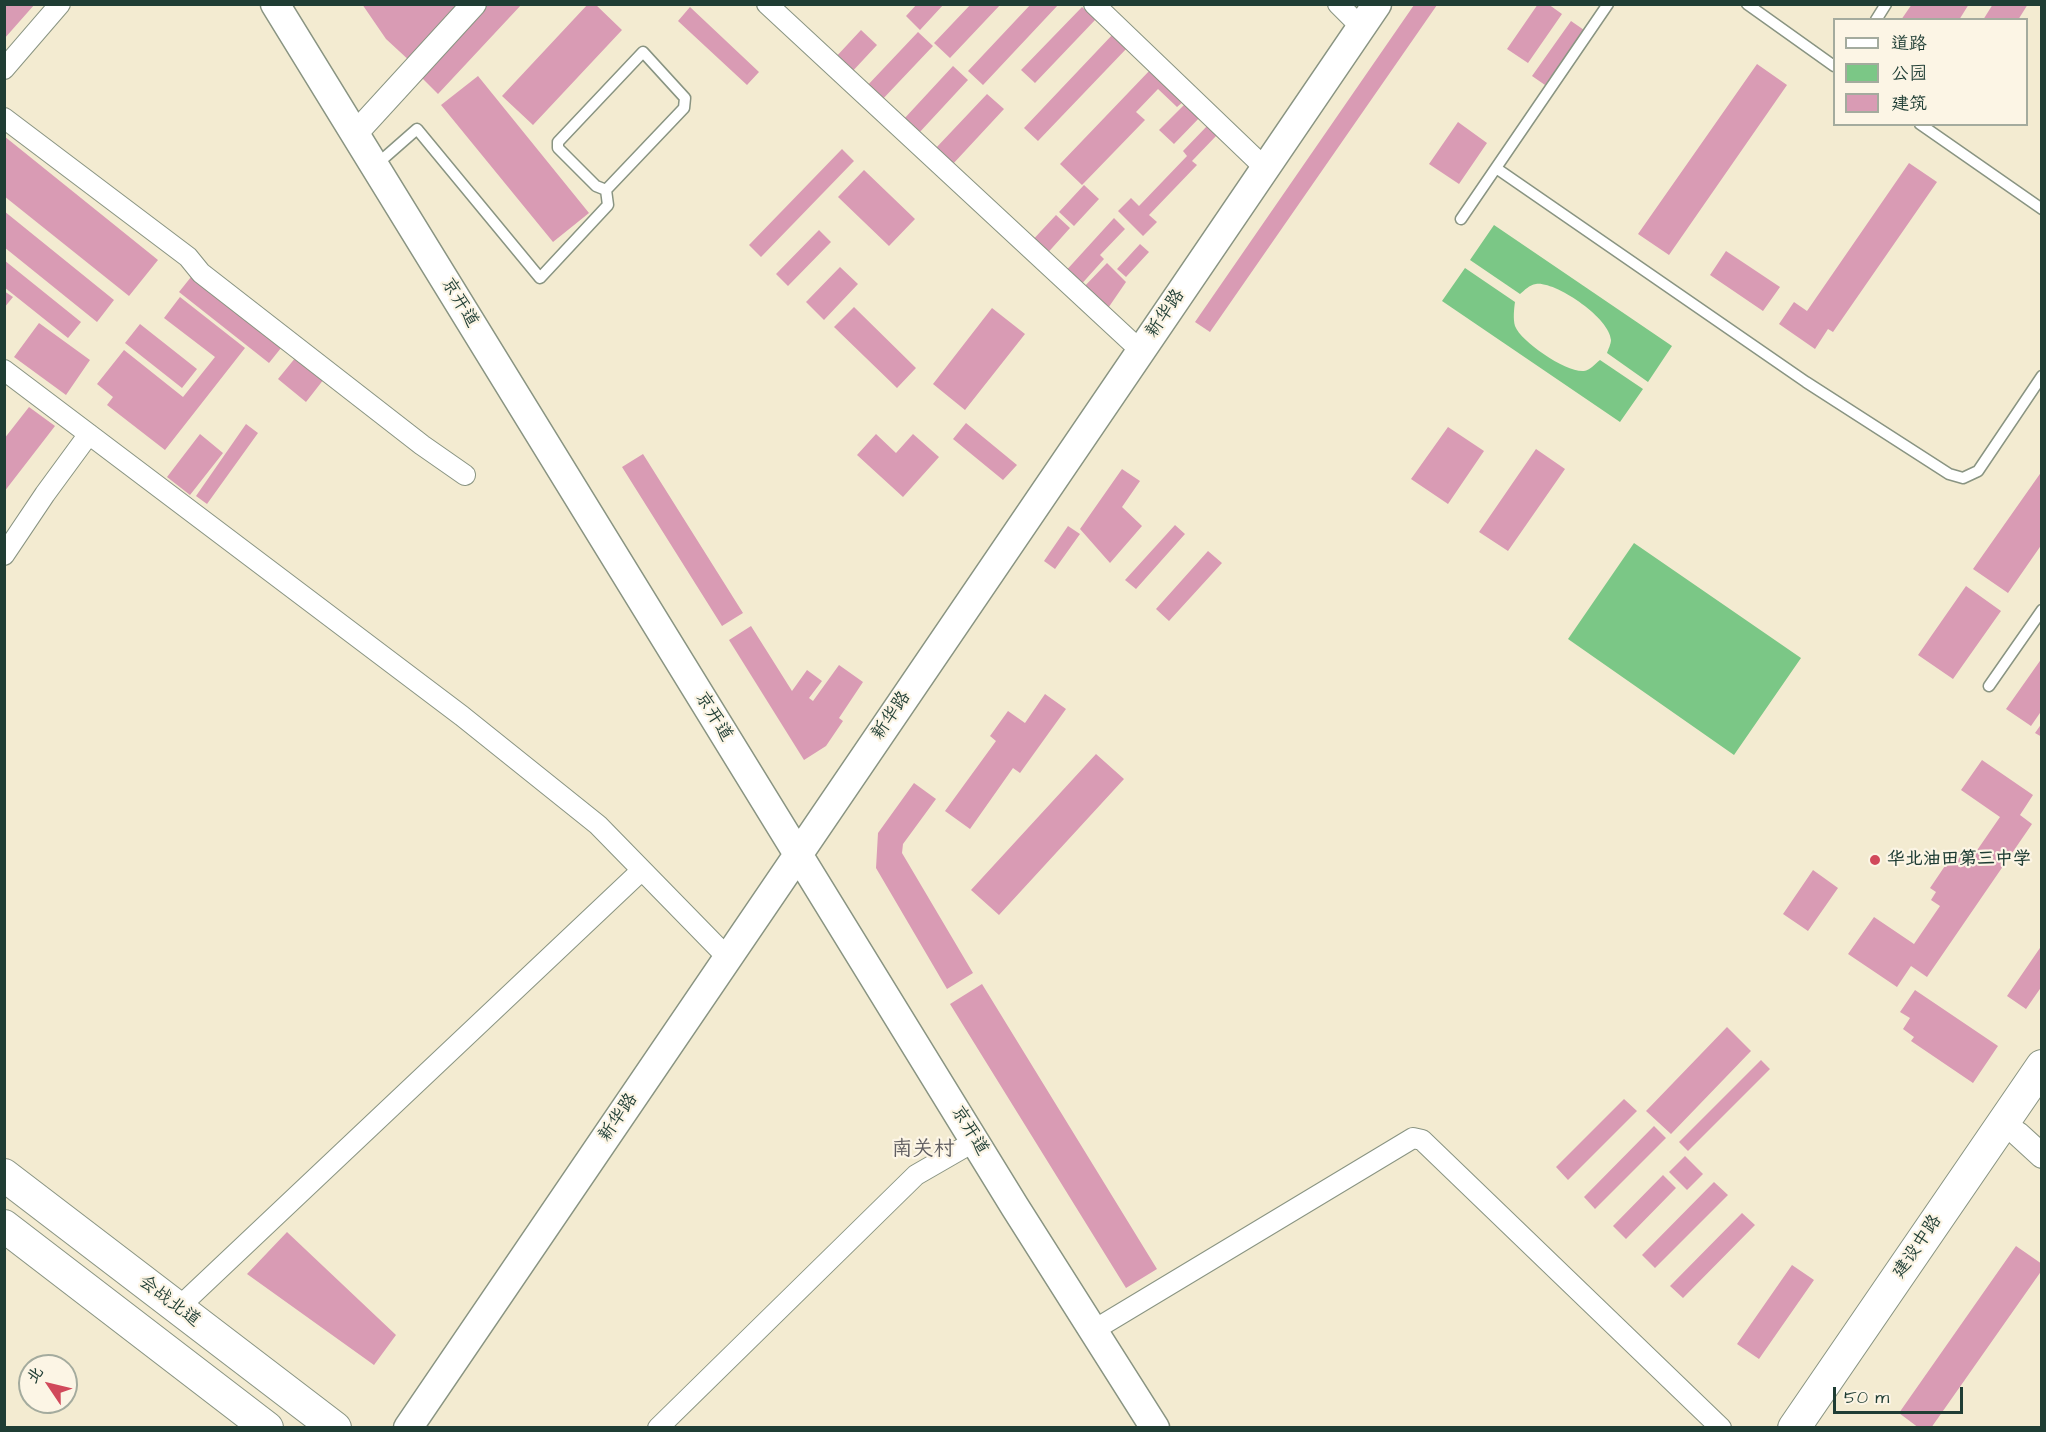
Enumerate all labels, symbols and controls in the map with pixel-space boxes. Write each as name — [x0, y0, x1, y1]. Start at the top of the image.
legend — [1833, 18, 2028, 126]
text: 道路 — [1891, 31, 1927, 56]
text: 公园 — [1891, 61, 1927, 86]
text: 建筑 — [1891, 91, 1927, 116]
street label: 京开道 — [436, 274, 482, 332]
street label: 新华路 — [1142, 286, 1190, 342]
street label: 京开道 — [690, 688, 736, 746]
street label: 新华路 — [868, 688, 916, 744]
place label: 华北油田第三中学 — [1887, 849, 2031, 871]
marker: 华北油田第三中学 — [1868, 853, 1882, 867]
street label: 新华路 — [595, 1090, 643, 1146]
street label: 京开道 — [946, 1102, 992, 1160]
district label: 南关村 — [892, 1138, 954, 1164]
street label: 建设中路 — [1889, 1211, 1947, 1283]
street label: 会战北道 — [134, 1272, 204, 1332]
north arrow — [18, 1354, 78, 1414]
text: 北 — [21, 1362, 48, 1388]
scale bar — [1836, 1375, 1966, 1413]
text: 50 m — [1844, 1385, 1889, 1410]

